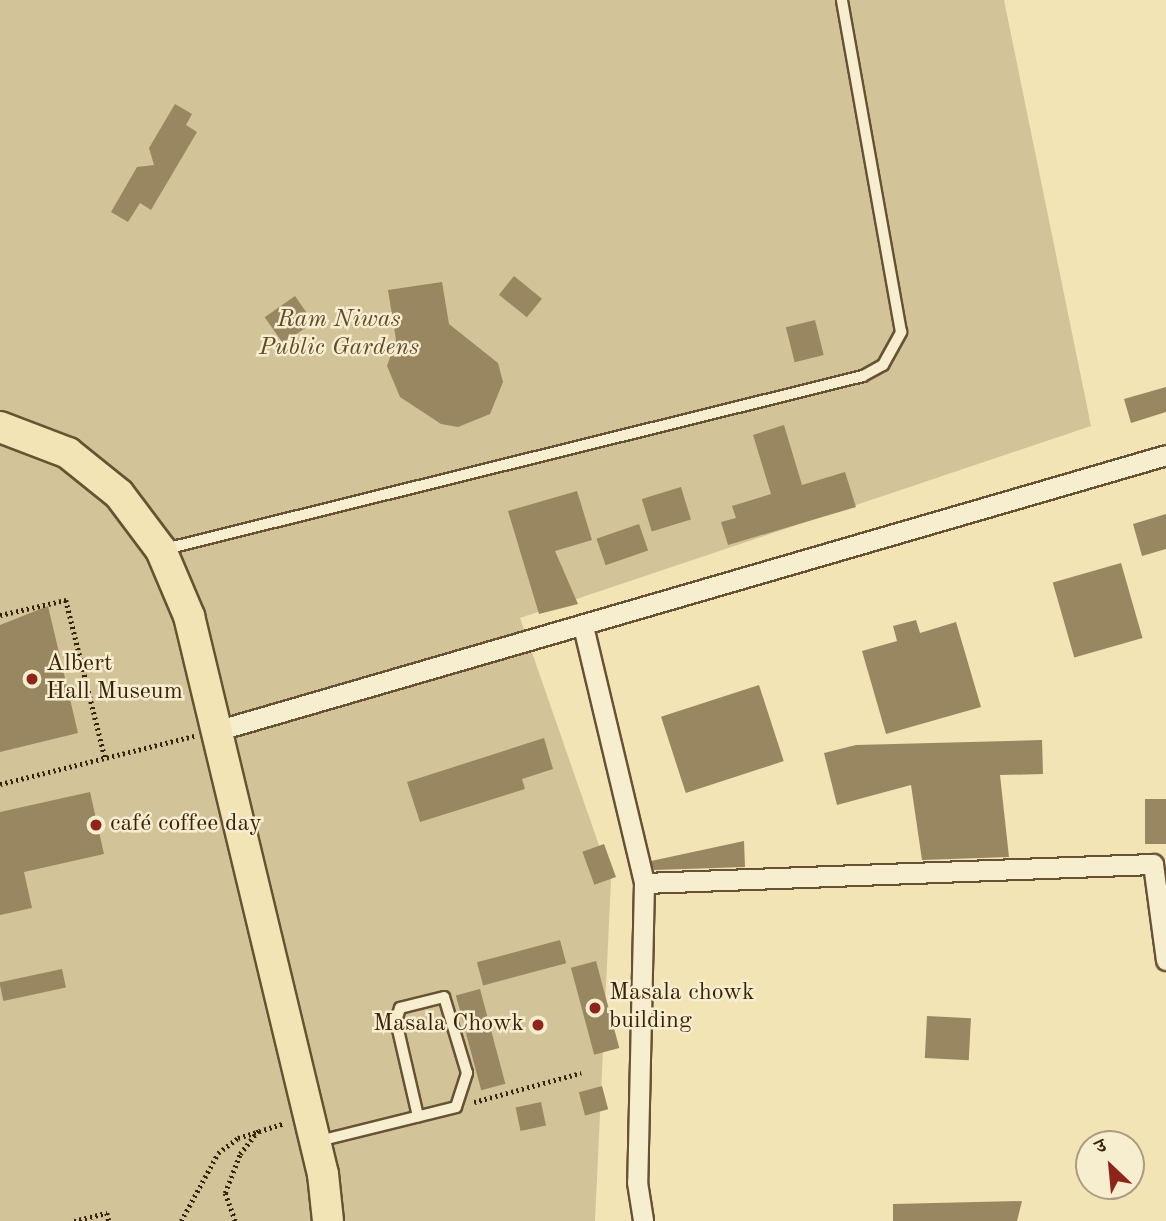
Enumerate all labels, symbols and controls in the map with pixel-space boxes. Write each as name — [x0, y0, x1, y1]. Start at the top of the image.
park label: Ram Niwas Public Gardens — [259, 307, 419, 363]
place label: Albert Hall Museum — [46, 651, 183, 707]
marker: Albert Hall Museum — [24, 671, 40, 687]
place label: café coffee day — [110, 811, 262, 839]
marker: café coffee day — [88, 817, 104, 833]
place label: Masala chowk building — [609, 980, 754, 1036]
marker: Masala chowk building — [587, 1000, 603, 1016]
place label: Masala Chowk — [373, 1011, 524, 1039]
marker: Masala Chowk — [530, 1017, 546, 1033]
north arrow — [1075, 1130, 1145, 1200]
text: उ — [1093, 1137, 1110, 1158]

